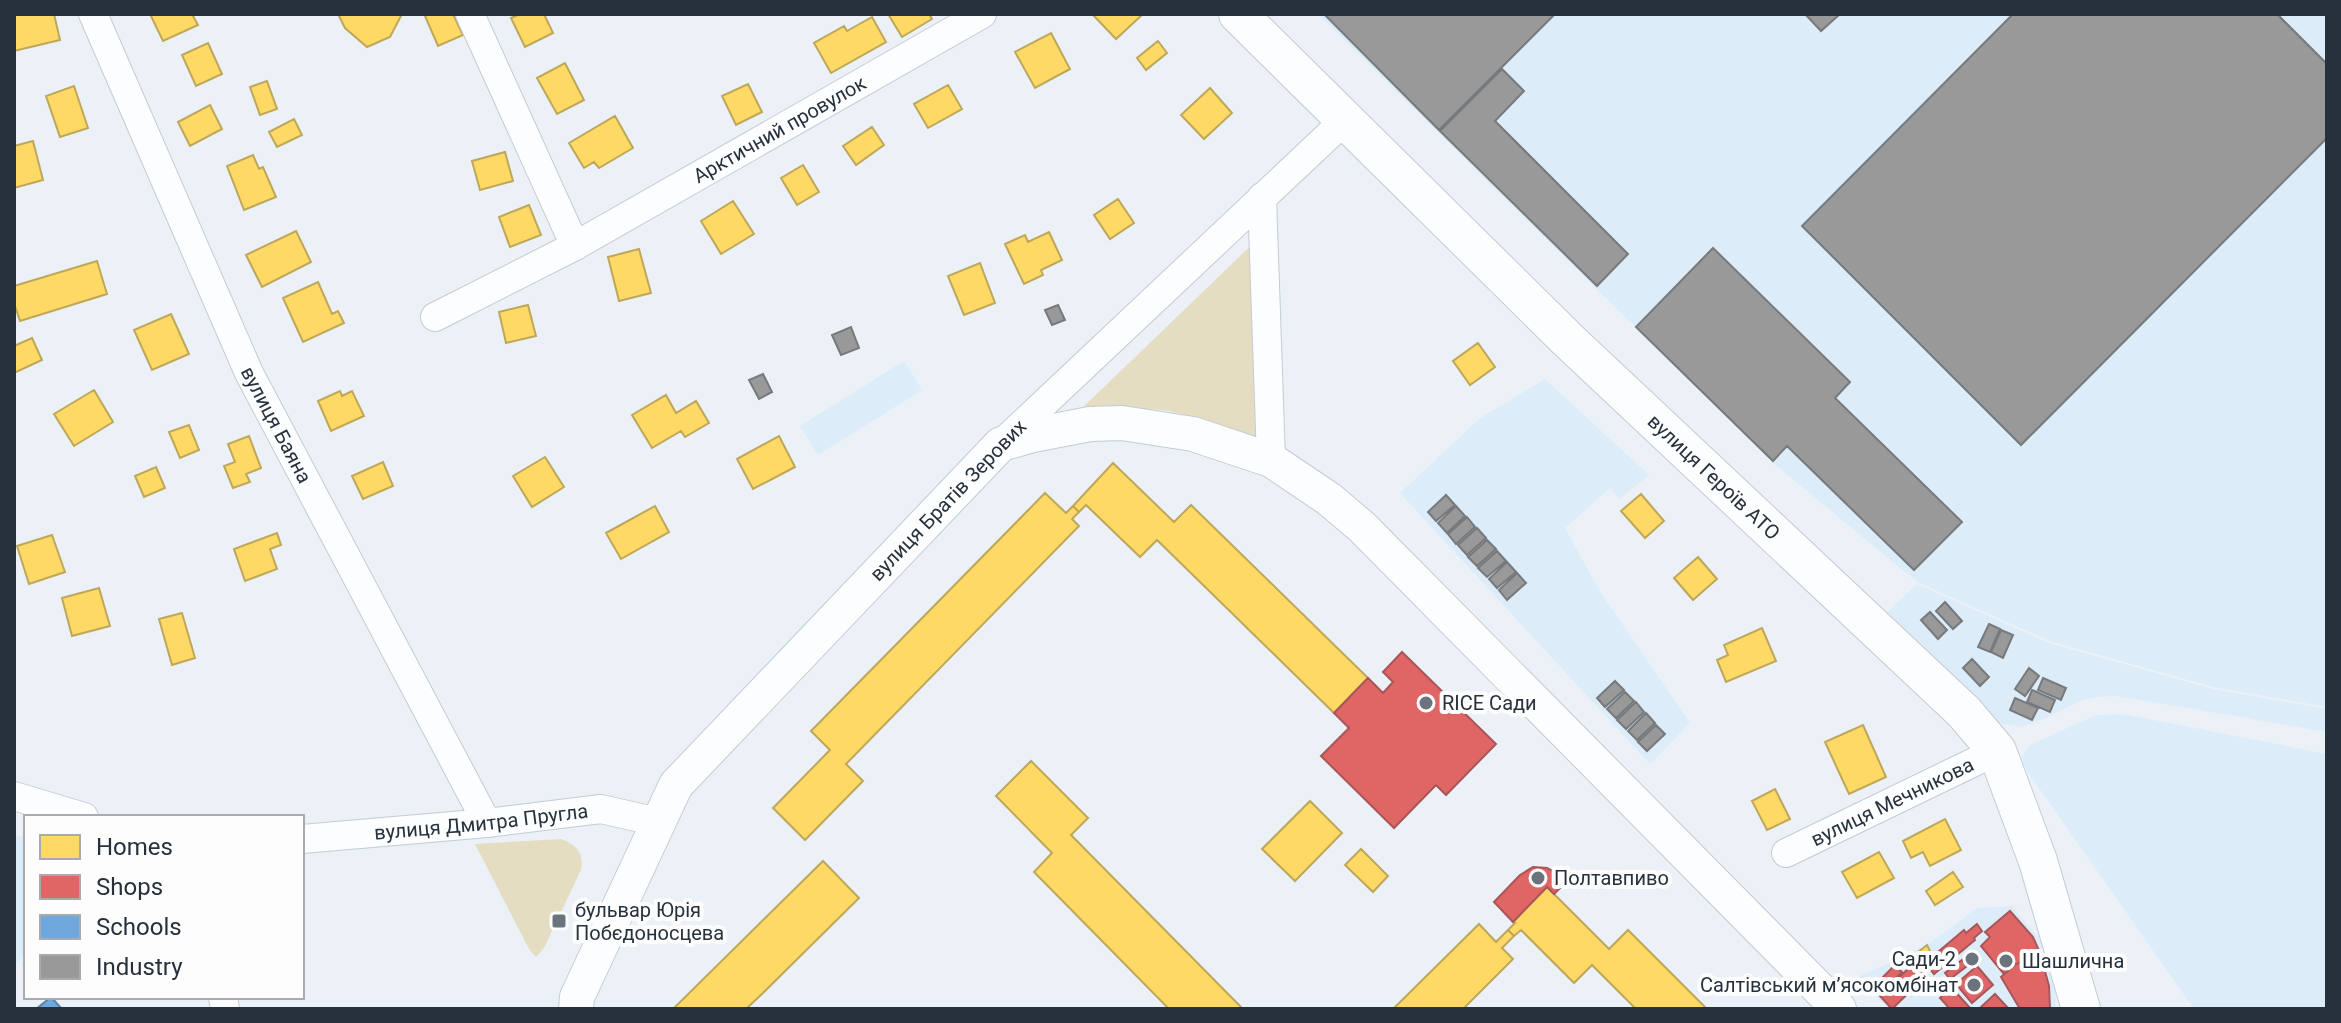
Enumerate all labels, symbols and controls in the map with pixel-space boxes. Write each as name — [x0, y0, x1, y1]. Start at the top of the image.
street label: Арктичний провулок — [689, 71, 870, 188]
street label: вулиця Баяна — [236, 362, 317, 487]
street label: вулиця Героїв АТО — [1643, 409, 1785, 545]
street label: вулиця Братів Зерових — [865, 414, 1031, 586]
place label: RICE Сади — [1442, 691, 1537, 715]
marker: RICE Сади — [1417, 694, 1435, 712]
street label: вулиця Мечникова — [1807, 752, 1978, 851]
street label: вулиця Дмитра Пругла — [373, 799, 589, 845]
legend — [24, 815, 304, 999]
text: Homes — [96, 833, 173, 861]
place label: Полтавпиво — [1554, 866, 1669, 890]
marker: Полтавпиво — [1529, 869, 1547, 887]
text: Shops — [96, 873, 163, 901]
place label: бульвар Юрія Побєдоносцева — [575, 898, 724, 945]
marker: бульвар Юрія Побєдоносцева — [550, 912, 568, 930]
text: Schools — [96, 913, 182, 941]
place label: Сади-2 — [1892, 947, 1956, 971]
place label: Шашлична — [2022, 949, 2124, 973]
marker: Сади-2 — [1963, 950, 1981, 968]
marker: Шашлична — [1997, 952, 2015, 970]
text: Industry — [96, 953, 183, 981]
place label: Салтівський мʼясокомбінат — [1700, 973, 1958, 997]
marker: Салтівський мʼясокомбінат — [1965, 976, 1983, 994]

